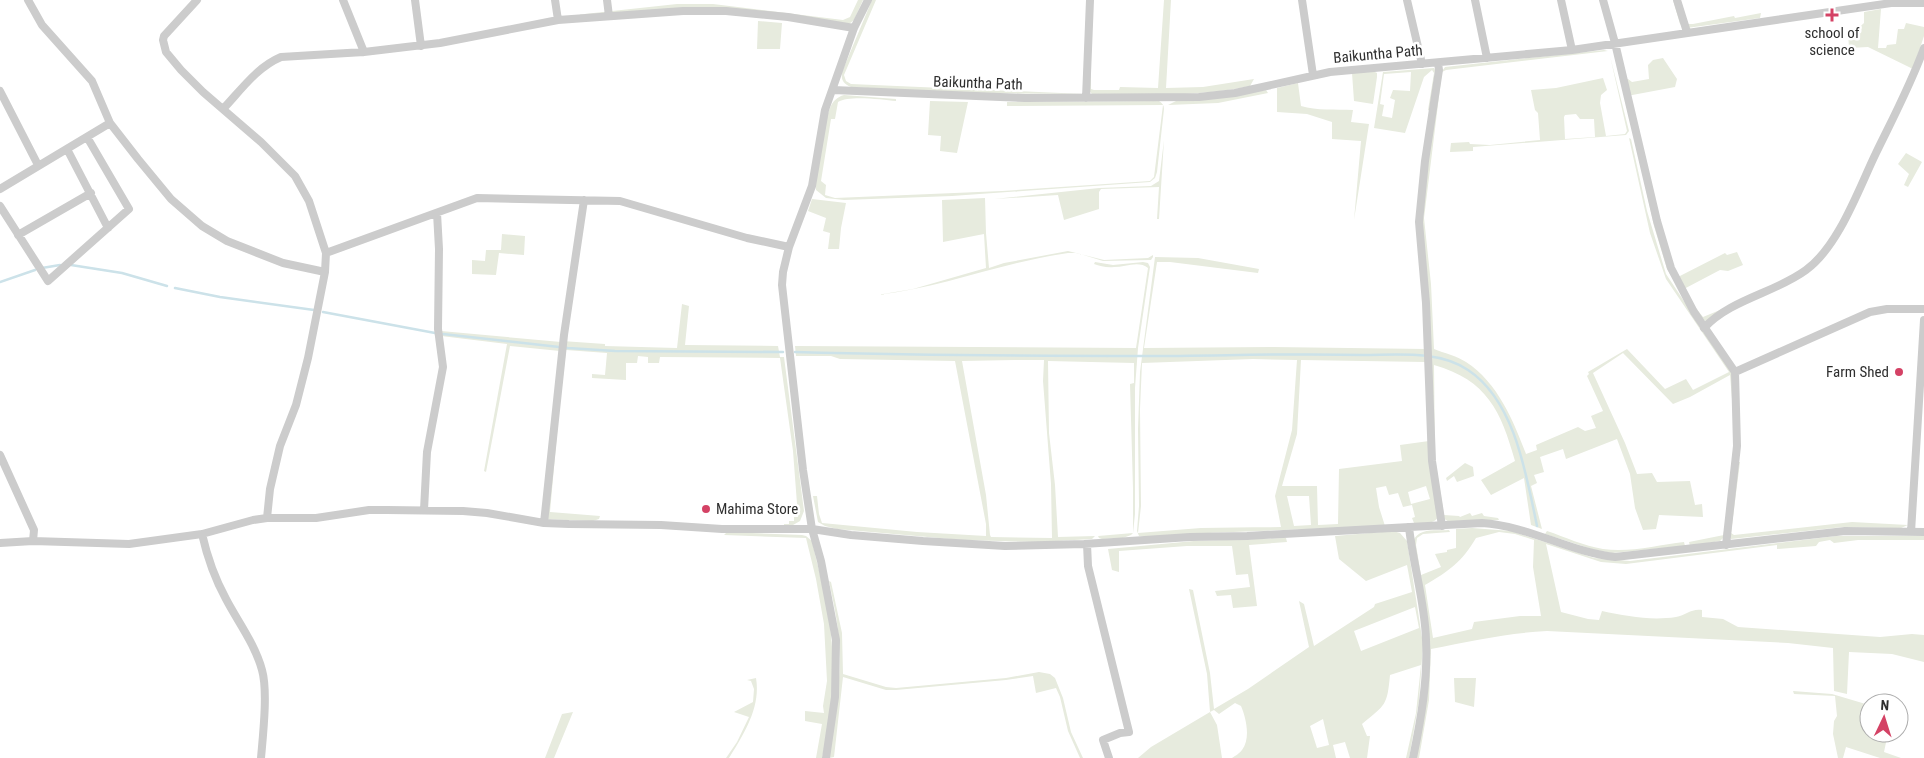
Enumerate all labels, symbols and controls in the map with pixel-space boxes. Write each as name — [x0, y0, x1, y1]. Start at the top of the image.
marker: school of science — [1825, 8, 1839, 22]
place label: school of science — [1804, 24, 1860, 59]
street label: Baikuntha Path — [1333, 41, 1423, 67]
street label: Baikuntha Path — [933, 72, 1023, 94]
place label: Farm Shed — [1826, 363, 1889, 381]
marker: Farm Shed — [1893, 366, 1905, 378]
place label: Mahima Store — [716, 500, 798, 518]
marker: Mahima Store — [700, 503, 712, 515]
north arrow — [1859, 693, 1909, 743]
text: N — [1880, 697, 1890, 713]

